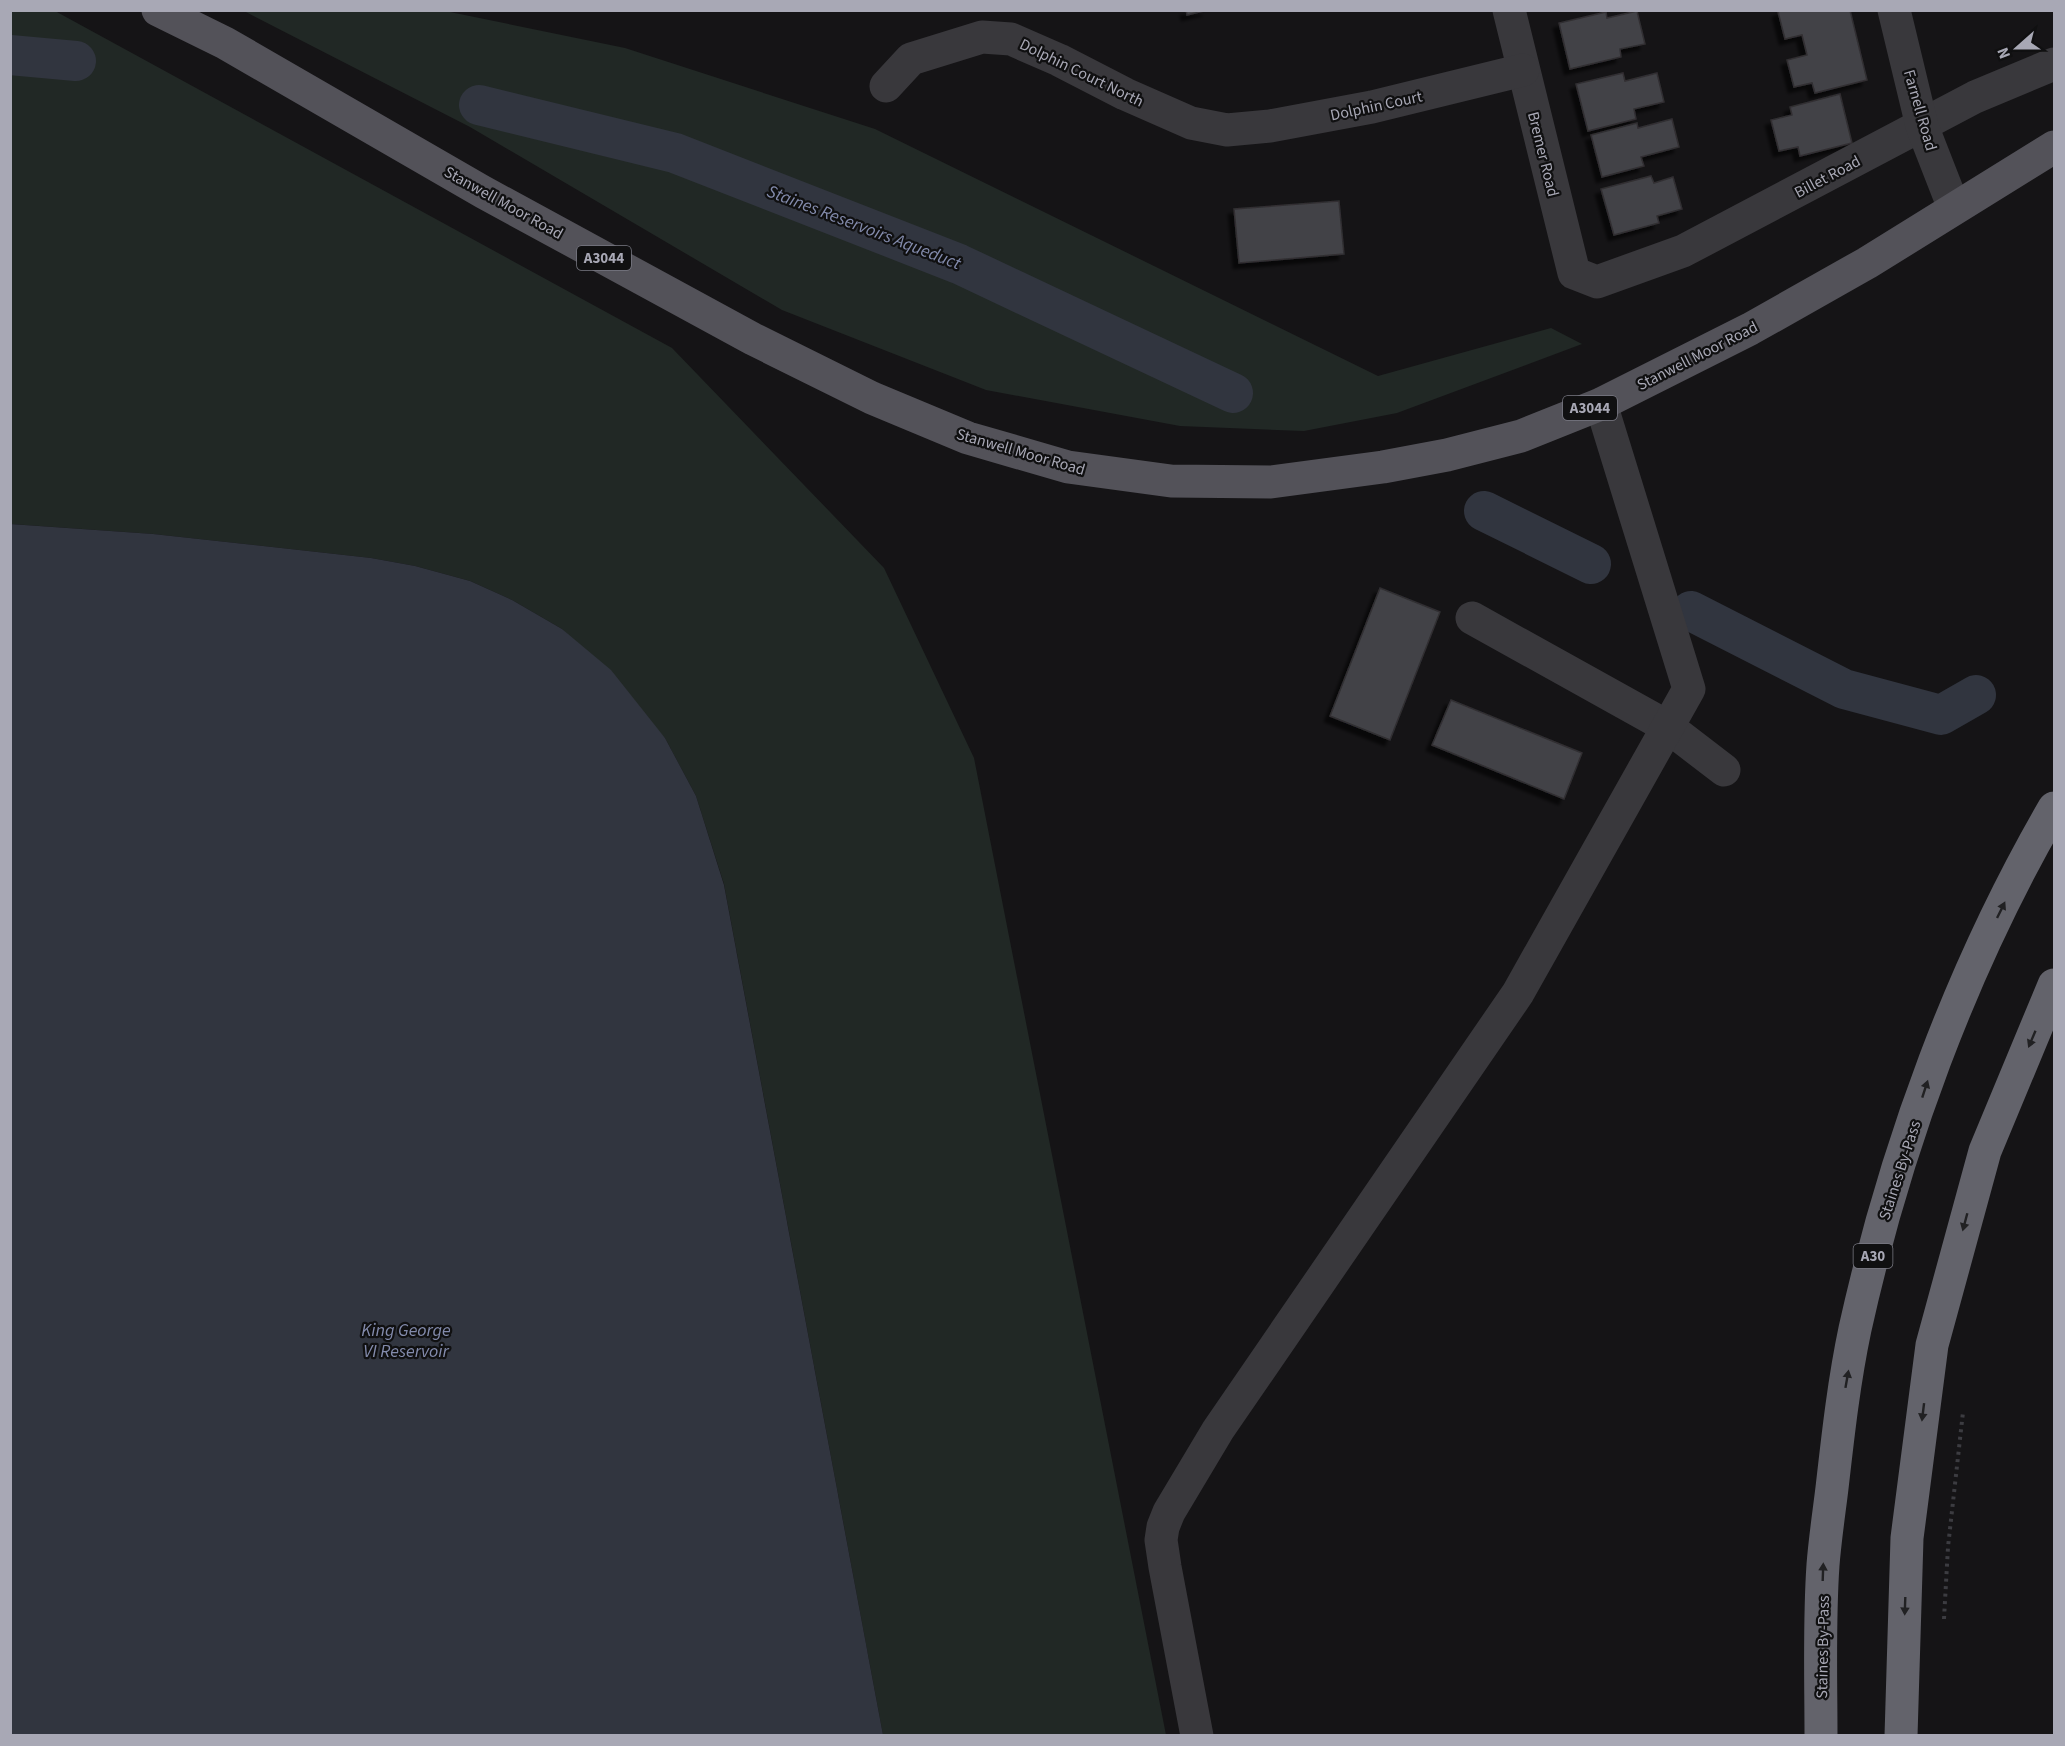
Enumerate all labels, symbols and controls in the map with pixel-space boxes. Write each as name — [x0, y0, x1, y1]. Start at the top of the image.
north arrow — [1987, 18, 2047, 78]
street label: Dolphin Court North — [1016, 33, 1147, 112]
text: N — [1992, 44, 2016, 62]
street label: Farnell Road — [1898, 67, 1942, 153]
street label: Dolphin Court — [1328, 85, 1425, 126]
street label: Bremer Road — [1522, 109, 1564, 199]
street label: Billet Road — [1790, 150, 1865, 204]
street label: Stanwell Moor Road — [440, 161, 567, 245]
water label: Staines Reservoirs Aqueduct — [763, 179, 966, 276]
road number: A3044 — [577, 246, 631, 270]
street label: Stanwell Moor Road — [1633, 316, 1762, 396]
road number: A3044 — [1563, 396, 1617, 420]
street label: Stanwell Moor Road — [954, 423, 1088, 481]
one-way arrow — [1995, 901, 2005, 919]
one-way arrow — [2027, 1030, 2036, 1048]
one-way arrow — [1921, 1080, 1930, 1098]
street label: Staines By-Pass — [1874, 1118, 1926, 1223]
one-way arrow — [1960, 1213, 1970, 1231]
road number: A30 — [1854, 1244, 1892, 1268]
water label: King George VI Reservoir — [361, 1318, 451, 1364]
one-way arrow — [1843, 1369, 1852, 1388]
one-way arrow — [1918, 1402, 1928, 1421]
one-way arrow — [1818, 1563, 1828, 1582]
street label: Staines By-Pass — [1811, 1595, 1835, 1699]
one-way arrow — [1900, 1596, 1909, 1615]

